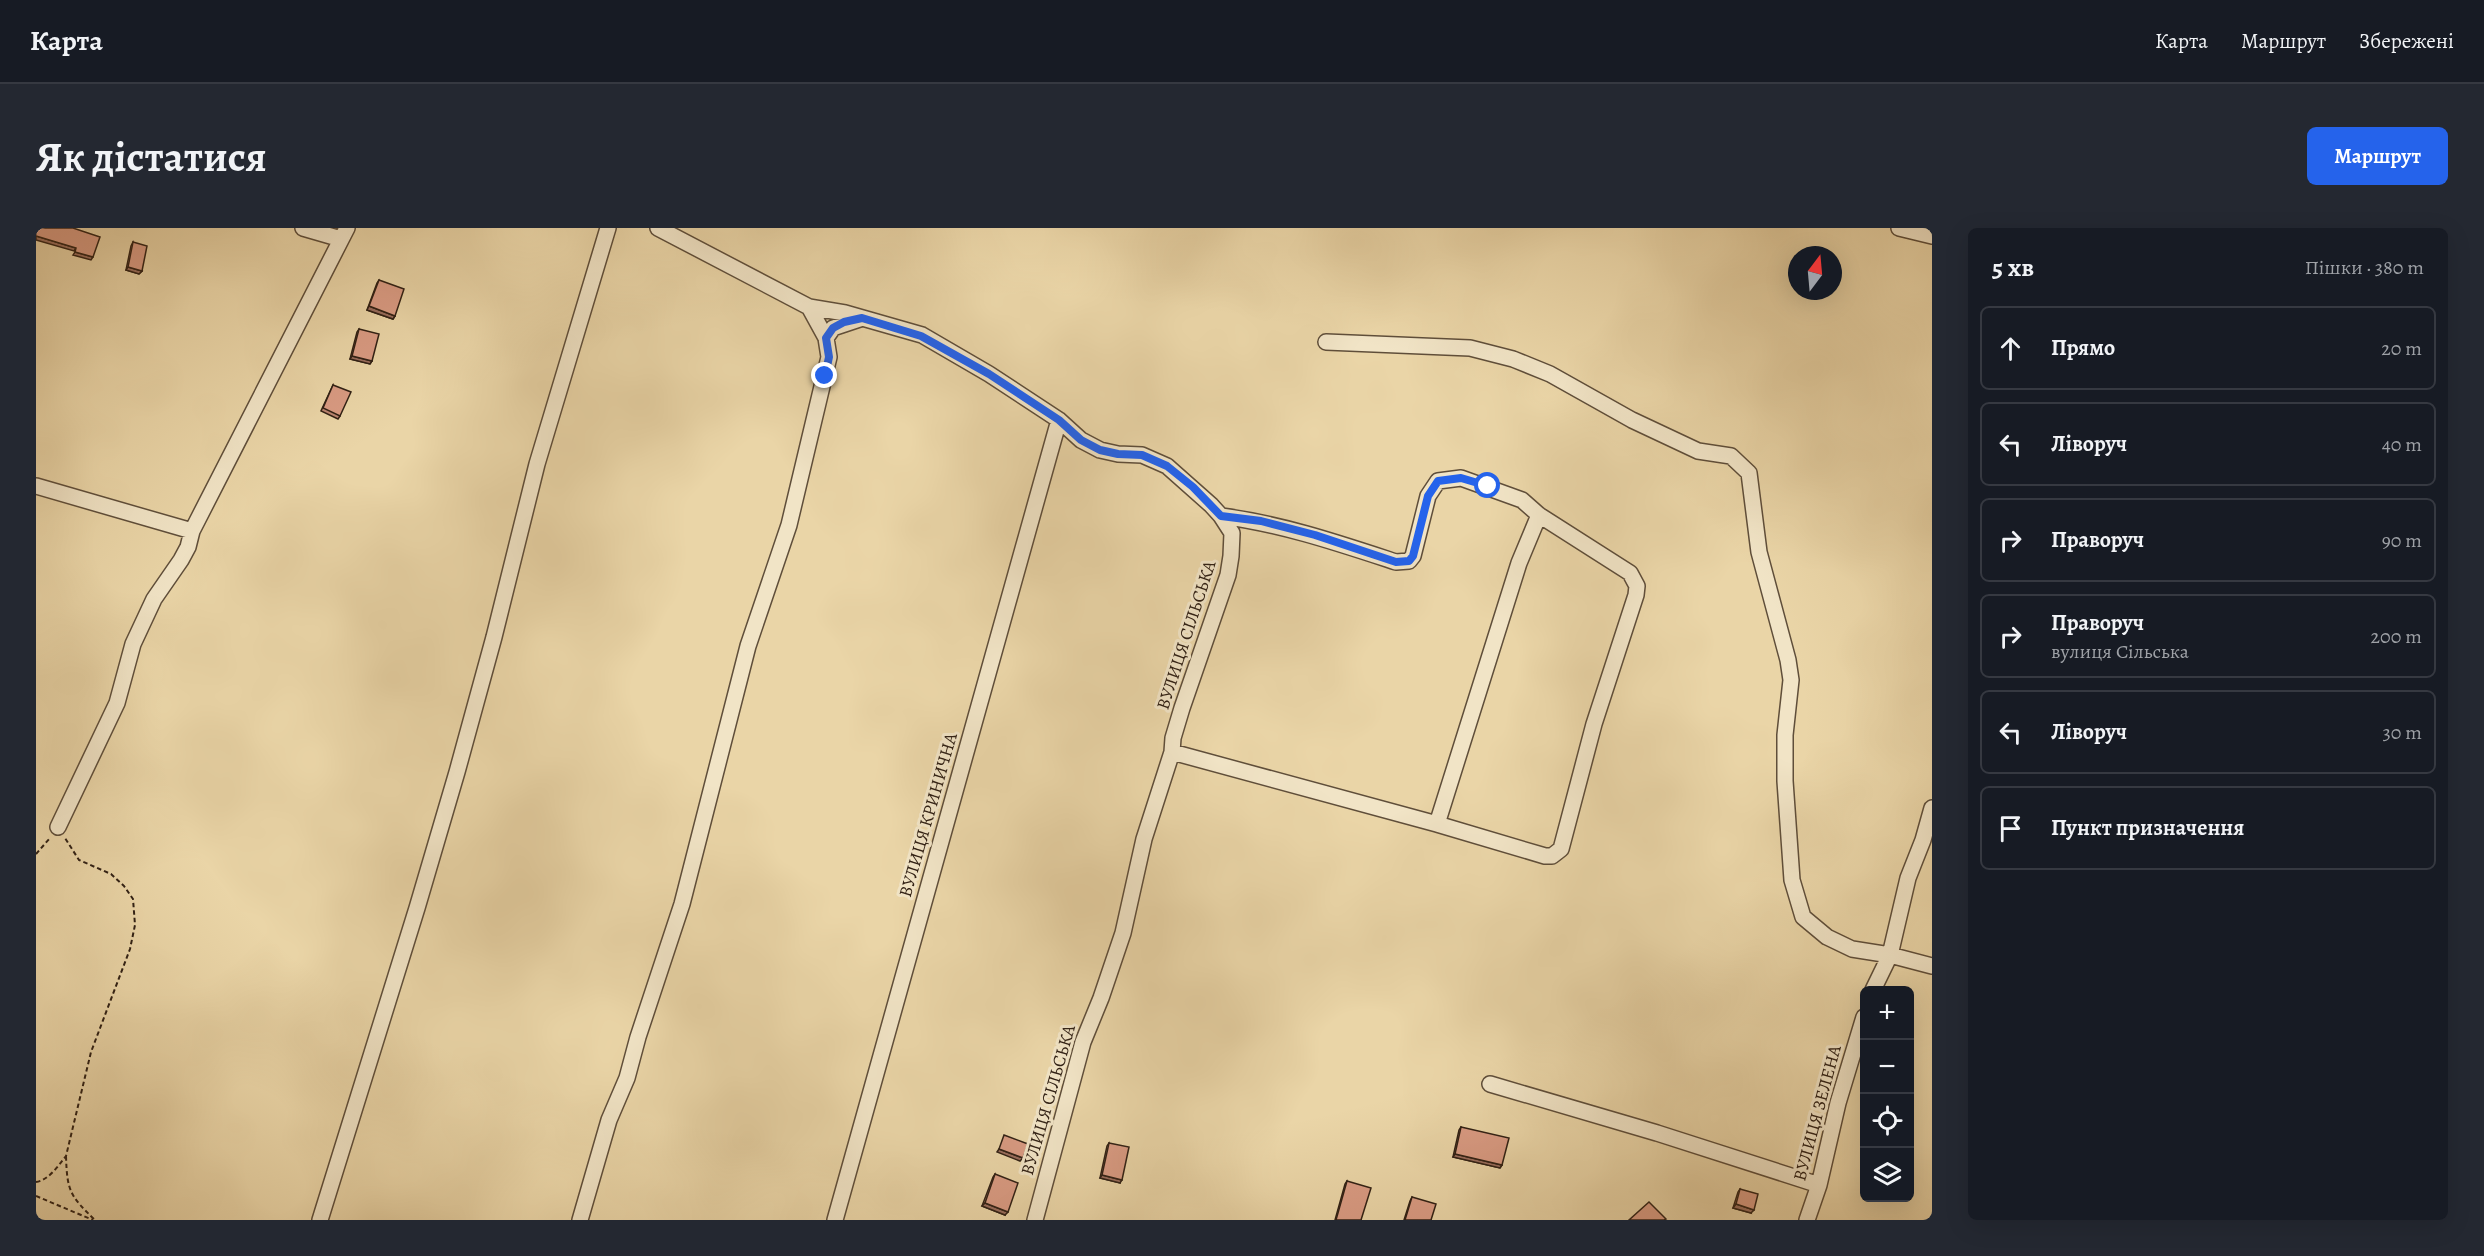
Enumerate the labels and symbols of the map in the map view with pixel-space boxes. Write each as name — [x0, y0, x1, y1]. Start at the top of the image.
north arrow — [1788, 246, 1842, 300]
route end — [811, 362, 837, 388]
route start — [1474, 472, 1500, 498]
street label: ВУЛИЦЯ СІЛЬСЬКА — [1151, 557, 1222, 713]
street label: ВУЛИЦЯ КРИНИЧНА — [893, 730, 963, 900]
street label: ВУЛИЦЯ СІЛЬСЬКА — [1015, 1022, 1081, 1178]
street label: ВУЛИЦЯ ЗЕЛЕНА — [1787, 1042, 1847, 1183]

